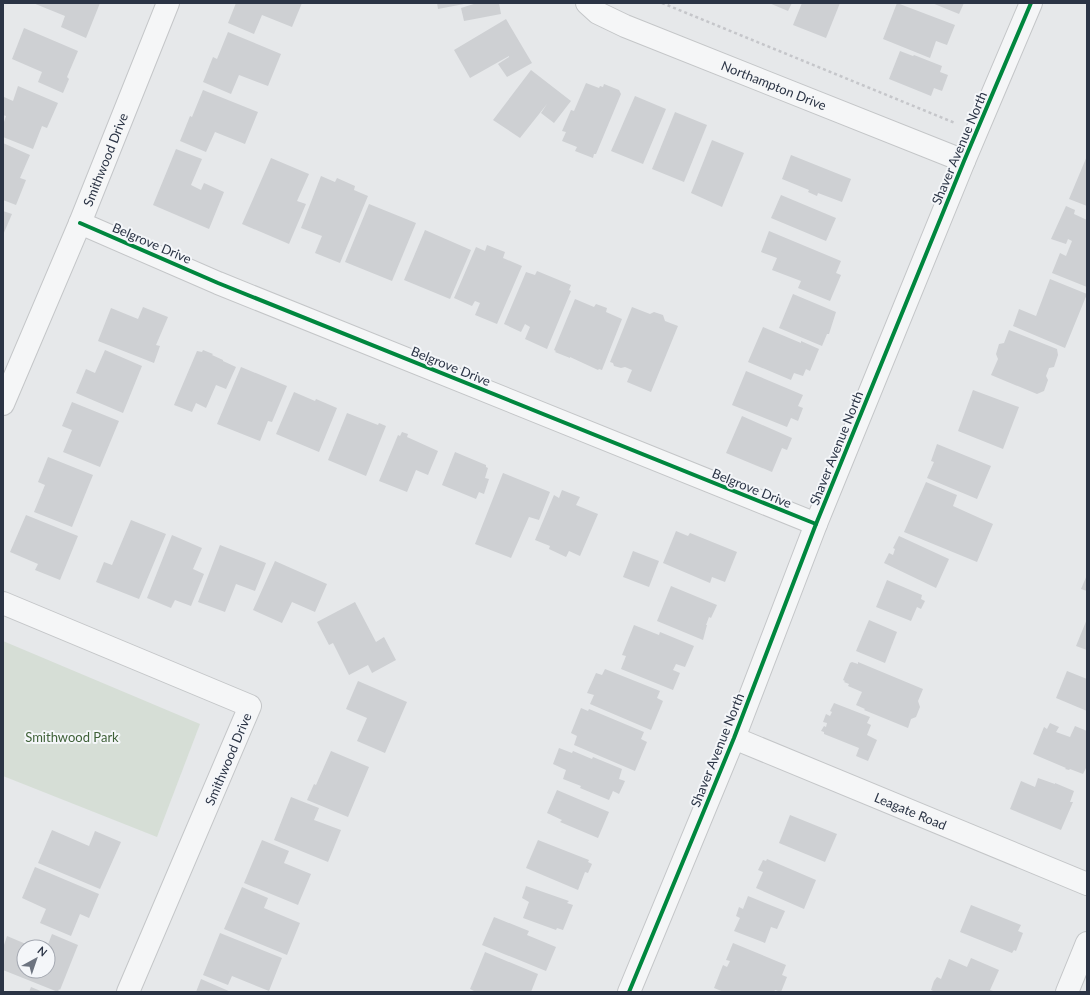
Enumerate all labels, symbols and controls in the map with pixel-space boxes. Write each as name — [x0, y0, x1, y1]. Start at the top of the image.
street label: Northampton Drive — [719, 57, 829, 113]
street label: Shaver Avenue North — [928, 89, 990, 207]
street label: Smithwood Drive — [80, 110, 131, 209]
street label: Belgrove Drive — [110, 219, 194, 267]
street label: Belgrove Drive — [409, 343, 493, 389]
street label: Shaver Avenue North — [806, 389, 866, 507]
street label: Belgrove Drive — [710, 465, 794, 511]
street label: Shaver Avenue North — [687, 691, 747, 809]
street label: Smithwood Drive — [201, 710, 255, 808]
park label: Smithwood Park — [25, 729, 119, 745]
street label: Leagate Road — [872, 789, 949, 833]
north arrow — [16, 939, 56, 979]
text: N — [35, 943, 50, 959]

